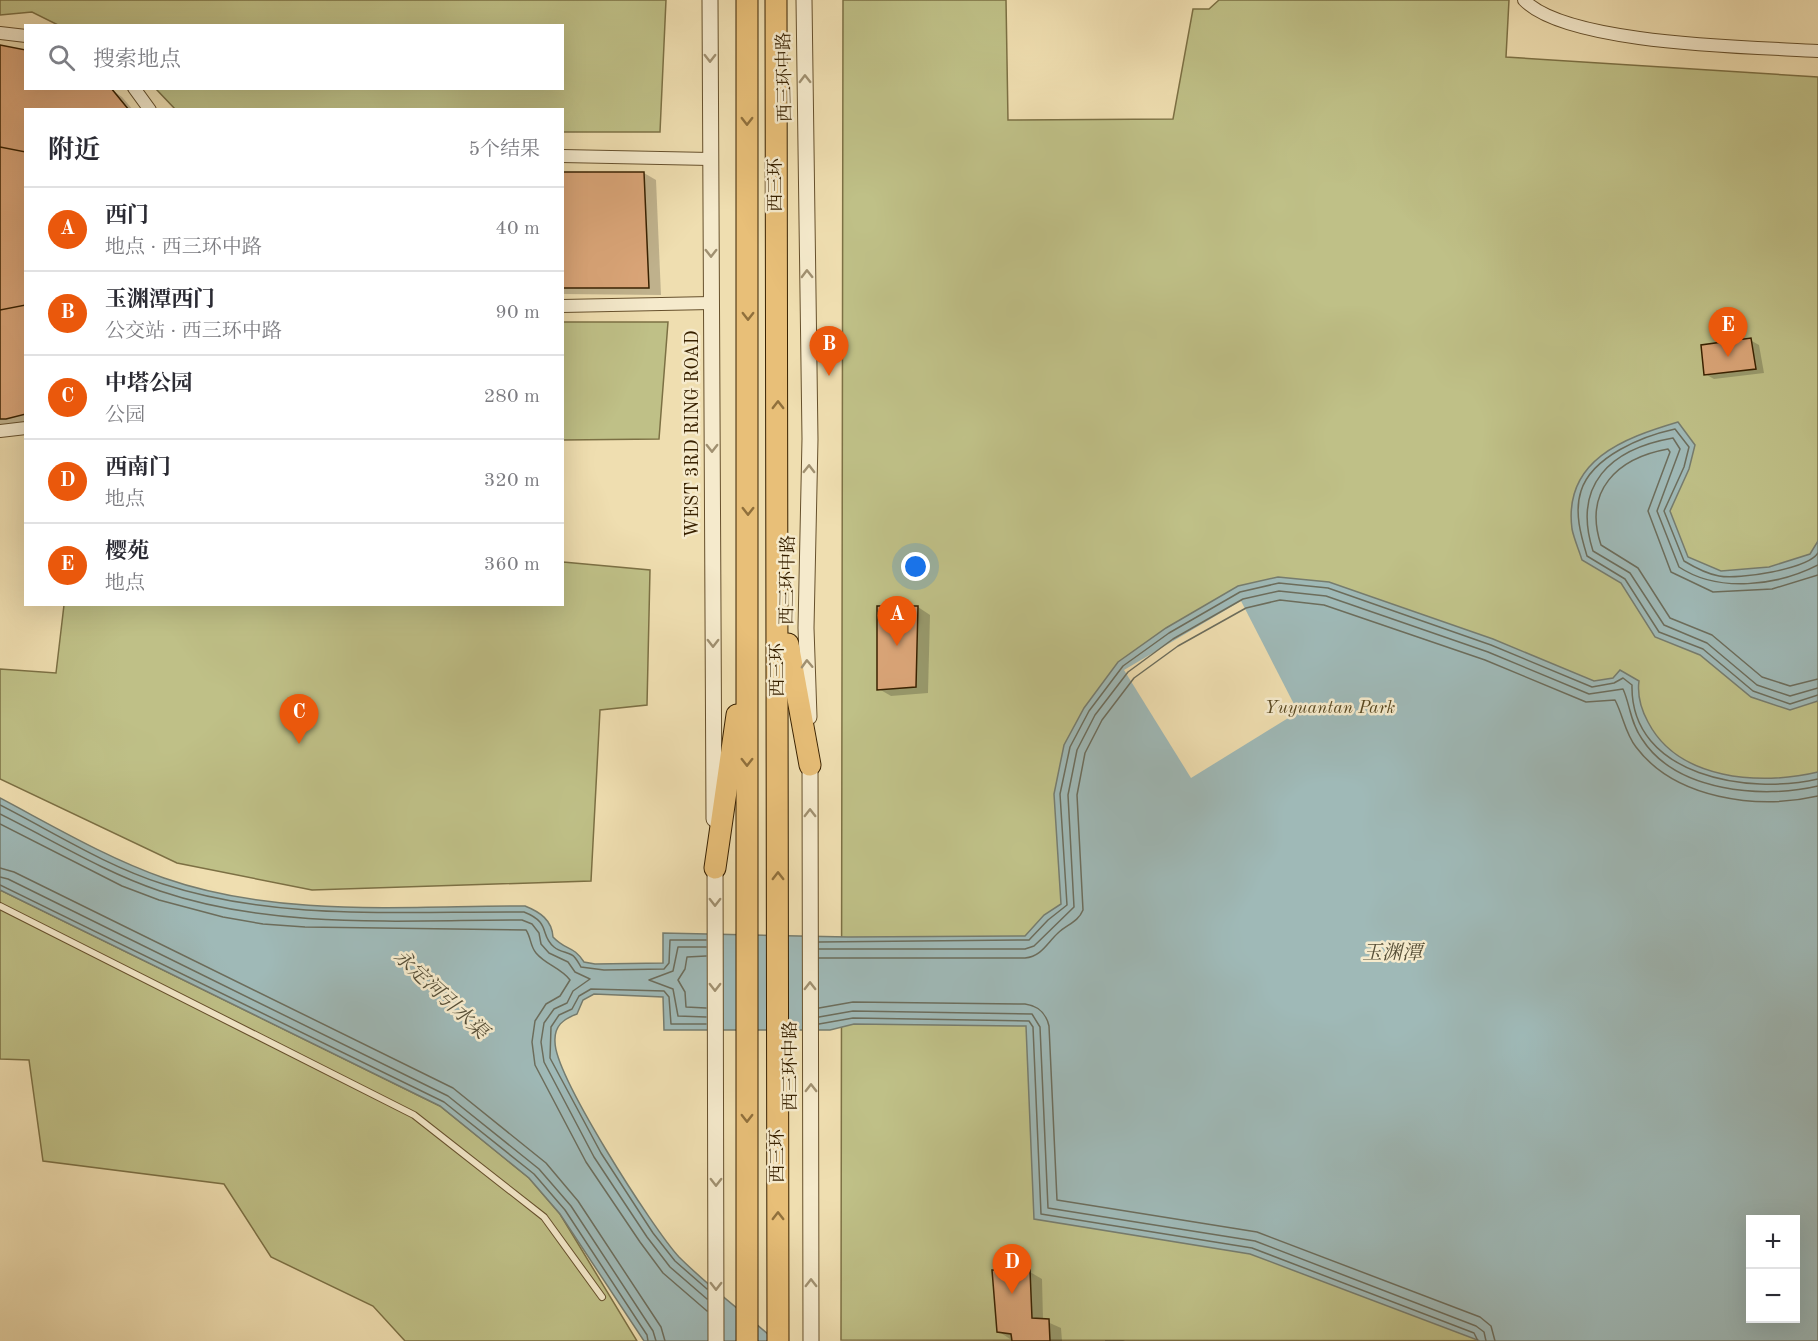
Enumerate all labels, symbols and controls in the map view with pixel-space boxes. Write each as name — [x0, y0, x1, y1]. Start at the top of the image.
search box — [24, 24, 564, 90]
street label: 西三环中路 — [773, 32, 795, 122]
icon: search — [45, 41, 78, 74]
text: 搜索地点 — [93, 49, 181, 71]
one-way arrow — [704, 54, 716, 63]
one-way arrow — [799, 75, 811, 84]
one-way arrow — [741, 117, 753, 126]
text: 附近 — [48, 138, 100, 164]
text: 5个结果 — [468, 140, 540, 160]
street label: 西三环 — [766, 158, 785, 212]
text: 西门 — [105, 205, 149, 227]
text: A — [60, 219, 75, 239]
text: 40 m — [495, 219, 540, 239]
text: 地点 · 西三环中路 — [105, 238, 262, 258]
one-way arrow — [705, 249, 717, 258]
one-way arrow — [801, 270, 814, 279]
text: 玉渊潭西门 — [105, 289, 215, 311]
text: B — [60, 303, 75, 323]
text: 90 m — [495, 303, 540, 323]
pin: E — [1708, 308, 1748, 357]
one-way arrow — [742, 312, 754, 321]
text: 公交站 · 西三环中路 — [105, 322, 282, 342]
pin: B — [810, 326, 848, 376]
street label: WEST 3RD RING ROAD — [684, 330, 702, 538]
text: 中塔公园 — [105, 373, 193, 395]
text: C — [61, 387, 74, 407]
text: 280 m — [484, 387, 540, 407]
one-way arrow — [771, 400, 784, 409]
text: 公园 — [105, 406, 145, 426]
one-way arrow — [706, 444, 718, 453]
text: 西南门 — [105, 457, 171, 479]
one-way arrow — [803, 465, 815, 474]
text: D — [60, 471, 75, 491]
text: 320 m — [484, 471, 540, 491]
text: 地点 — [105, 490, 145, 510]
one-way arrow — [742, 507, 754, 516]
street label: 西三环中路 — [776, 535, 798, 625]
text: 樱苑 — [105, 541, 149, 563]
your location — [901, 552, 930, 581]
text: E — [61, 555, 74, 575]
text: 360 m — [484, 555, 540, 575]
text: 地点 — [105, 574, 145, 594]
pin: A — [878, 596, 916, 646]
one-way arrow — [707, 639, 719, 648]
street label: 西三环 — [768, 643, 787, 697]
one-way arrow — [801, 660, 814, 669]
pin: C — [280, 694, 318, 744]
park label: Yuyuantan Park — [1265, 699, 1395, 717]
one-way arrow — [741, 758, 754, 767]
one-way arrow — [804, 809, 816, 818]
one-way arrow — [772, 872, 784, 881]
one-way arrow — [709, 897, 721, 906]
water label: 玉渊潭 — [1362, 942, 1425, 964]
water label: 永定河引水渠 — [389, 945, 494, 1045]
one-way arrow — [804, 982, 817, 991]
one-way arrow — [709, 983, 721, 992]
street label: 西三环中路 — [780, 1021, 800, 1111]
one-way arrow — [805, 1083, 817, 1092]
one-way arrow — [741, 1114, 753, 1123]
street label: 西三环 — [768, 1129, 787, 1183]
one-way arrow — [710, 1177, 722, 1186]
one-way arrow — [772, 1211, 784, 1220]
map controls — [1746, 1215, 1800, 1323]
button: + — [1746, 1215, 1800, 1269]
pin: D — [992, 1244, 1032, 1294]
button: − — [1746, 1269, 1800, 1323]
one-way arrow — [805, 1278, 817, 1287]
one-way arrow — [710, 1282, 723, 1291]

